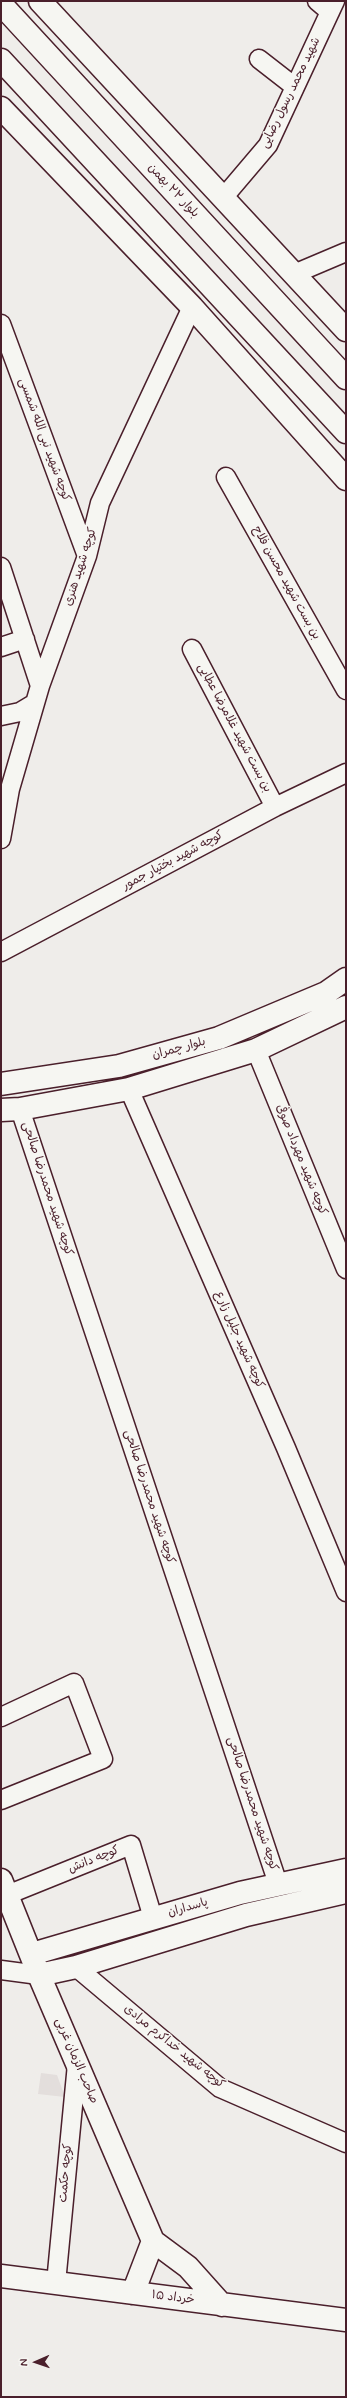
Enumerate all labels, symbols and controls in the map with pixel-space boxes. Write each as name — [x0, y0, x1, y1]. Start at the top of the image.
street label: شهید محمد رسول رضایی — [258, 35, 324, 151]
street label: بلوار ۲۲ بهمن — [144, 161, 202, 221]
street label: کوچه شهید نبی الله شمسی — [15, 376, 73, 504]
street label: بن بست شهید محسن فلاح — [249, 524, 323, 642]
street label: کوچه شهید هنری — [62, 526, 100, 608]
street label: بن بست شهید غلامرضا عطایی — [194, 661, 274, 795]
street label: کوچه شهید بختیار جمور — [120, 828, 226, 894]
street label: بلوار چمران — [151, 1035, 207, 1063]
street label: کوچه شهید مهرداد صوفی — [272, 1102, 330, 1218]
street label: کوچه شهید محمدرضا صالحی — [18, 1120, 76, 1258]
street label: کوچه شهید جلیل زارع — [211, 1289, 267, 1391]
street label: کوچه شهید محمدرضا صالحی — [120, 1428, 178, 1566]
street label: کوچه شهید محمدرضا صالحی — [223, 1735, 281, 1873]
street label: کوچه دانش — [66, 1843, 122, 1877]
street label: پاسداران — [166, 1895, 210, 1921]
street label: کوچه شهید خداکرم مرادی — [121, 2002, 227, 2092]
street label: صاحب الزمان غربی — [51, 2016, 101, 2106]
street label: کوچه حکمت — [56, 2143, 76, 2203]
street label: ۱۵ خرداد — [151, 2288, 195, 2308]
north arrow — [16, 2342, 56, 2382]
text: N — [17, 2359, 31, 2366]

